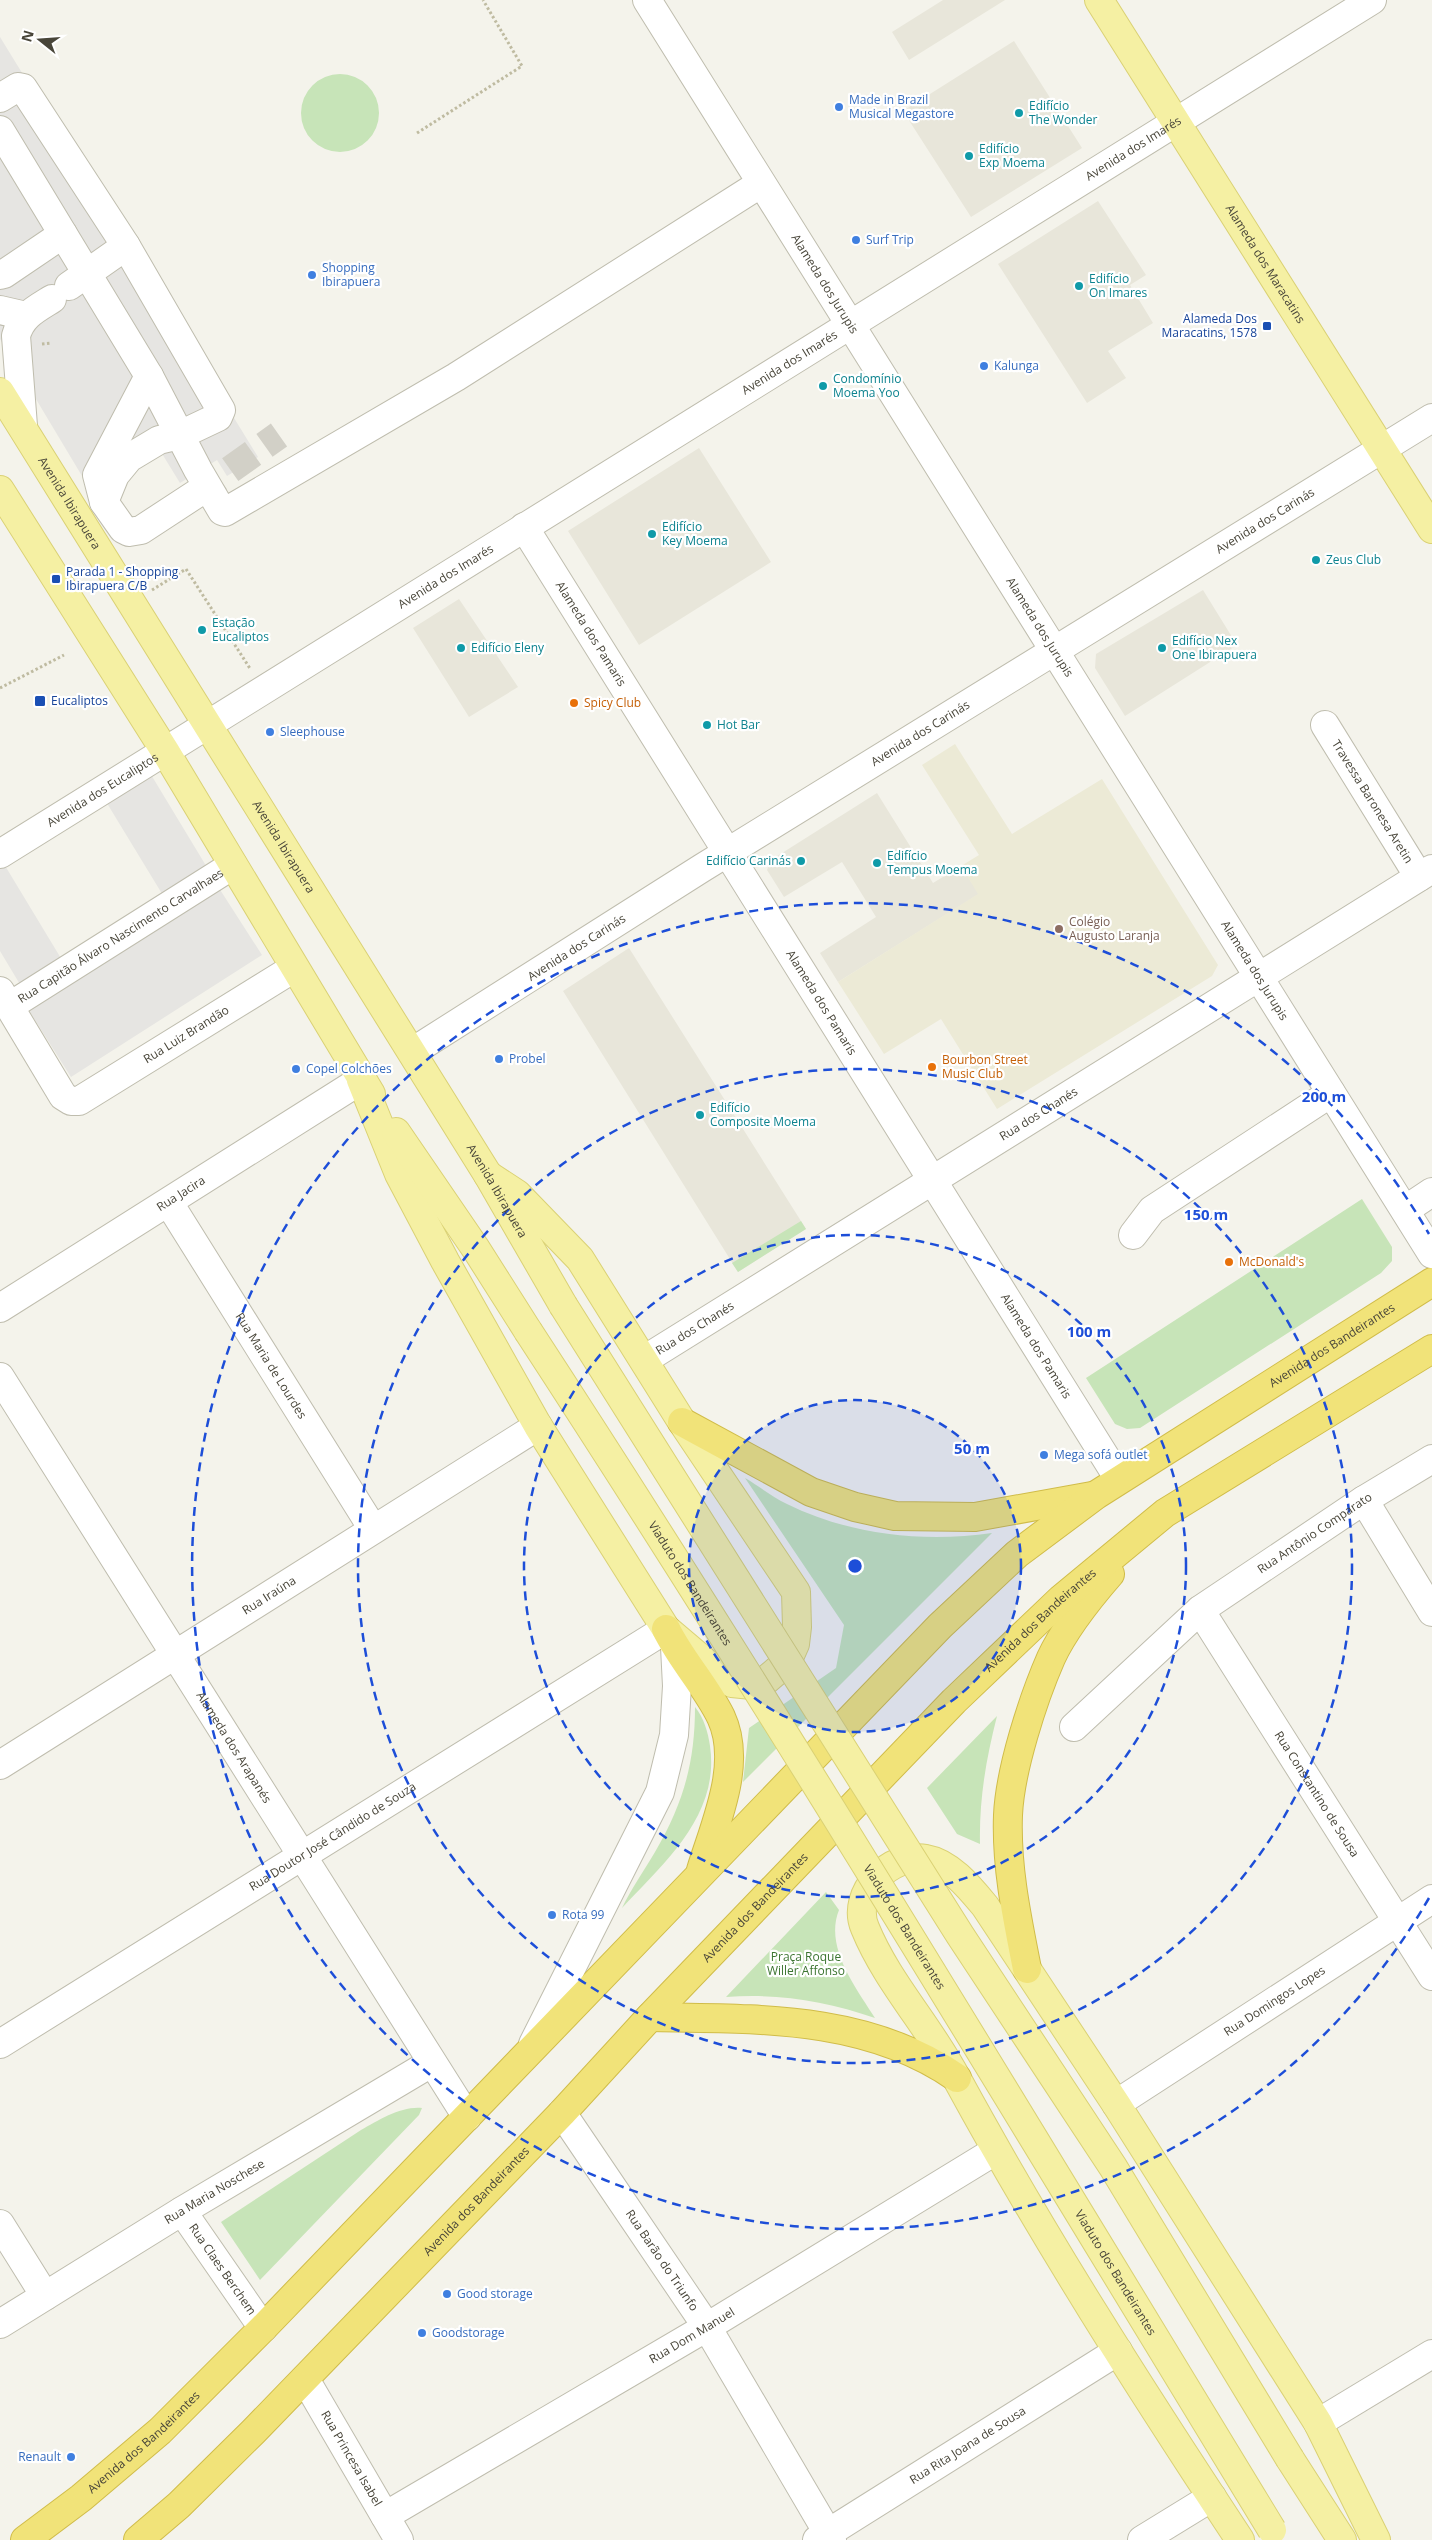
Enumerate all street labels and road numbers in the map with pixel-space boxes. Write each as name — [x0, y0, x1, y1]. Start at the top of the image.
street label: Avenida dos Imarés — [1082, 112, 1184, 184]
street label: Alameda dos Maracatins — [1222, 201, 1310, 327]
street label: Alameda dos Jurupis — [788, 231, 863, 337]
street label: Avenida dos Imarés — [738, 326, 841, 398]
street label: Avenida Ibirapuera — [34, 453, 105, 552]
street label: Avenida dos Carinás — [1212, 483, 1318, 557]
street label: Avenida dos Imarés — [394, 540, 497, 612]
street label: Alameda dos Jurupis — [1002, 574, 1078, 680]
street label: Alameda dos Pamaris — [552, 578, 631, 690]
street label: Avenida dos Carinás — [867, 696, 973, 770]
street label: Travessa Baronesa Aretin — [1328, 736, 1417, 866]
street label: Avenida dos Eucaliptos — [43, 748, 162, 831]
street label: Avenida Ibirapuera — [249, 797, 319, 896]
street label: Rua Capitão Álvaro Nascimento Carvalhaes — [14, 864, 227, 1007]
street label: Avenida dos Carinás — [524, 909, 629, 985]
street label: Alameda dos Jurupis — [1217, 917, 1293, 1024]
street label: Alameda dos Pamaris — [782, 947, 861, 1059]
street label: Rua Luiz Brandão — [140, 1001, 232, 1067]
street label: Rua dos Chanés — [996, 1083, 1081, 1145]
street label: Avenida Ibirapuera — [463, 1141, 532, 1241]
street label: Rua Jacira — [153, 1171, 208, 1215]
street label: Alameda dos Pamaris — [997, 1290, 1076, 1402]
street label: Rua dos Chanés — [652, 1297, 737, 1359]
street label: Avenida dos Bandeirantes — [1266, 1299, 1398, 1391]
street label: Rua Maria de Lourdes — [232, 1309, 311, 1422]
street label: Rua Antônio Comparato — [1254, 1488, 1375, 1577]
street label: Viaduto dos Bandeirantes — [645, 1518, 736, 1649]
street label: Avenida dos Bandeirantes — [981, 1564, 1100, 1675]
street label: Rua Iraúna — [238, 1572, 299, 1618]
street label: Alameda dos Arapanés — [193, 1688, 276, 1806]
street label: Rua Constantino de Sousa — [1271, 1727, 1364, 1860]
street label: Rua Doutor José Cândido de Souza — [246, 1778, 419, 1895]
street label: Avenida dos Bandeirantes — [698, 1849, 812, 1966]
street label: Viaduto dos Bandeirantes — [860, 1861, 950, 1993]
street label: Rua Domingos Lopes — [1220, 1961, 1329, 2040]
street label: Avenida dos Bandeirantes — [419, 2142, 533, 2259]
street label: Rua Maria Noschese — [161, 2155, 268, 2228]
street label: Rua Barão do Triunfo — [622, 2206, 703, 2314]
street label: Viaduto dos Bandeirantes — [1071, 2206, 1161, 2339]
street label: Rua Claes Berchem — [185, 2220, 260, 2318]
street label: Rua Dom Manuel — [646, 2303, 738, 2367]
street label: Avenida dos Bandeirantes — [84, 2387, 204, 2497]
street label: Rua Rita Joana de Sousa — [906, 2402, 1029, 2488]
street label: Rua Princesa Isabel — [317, 2407, 386, 2509]

